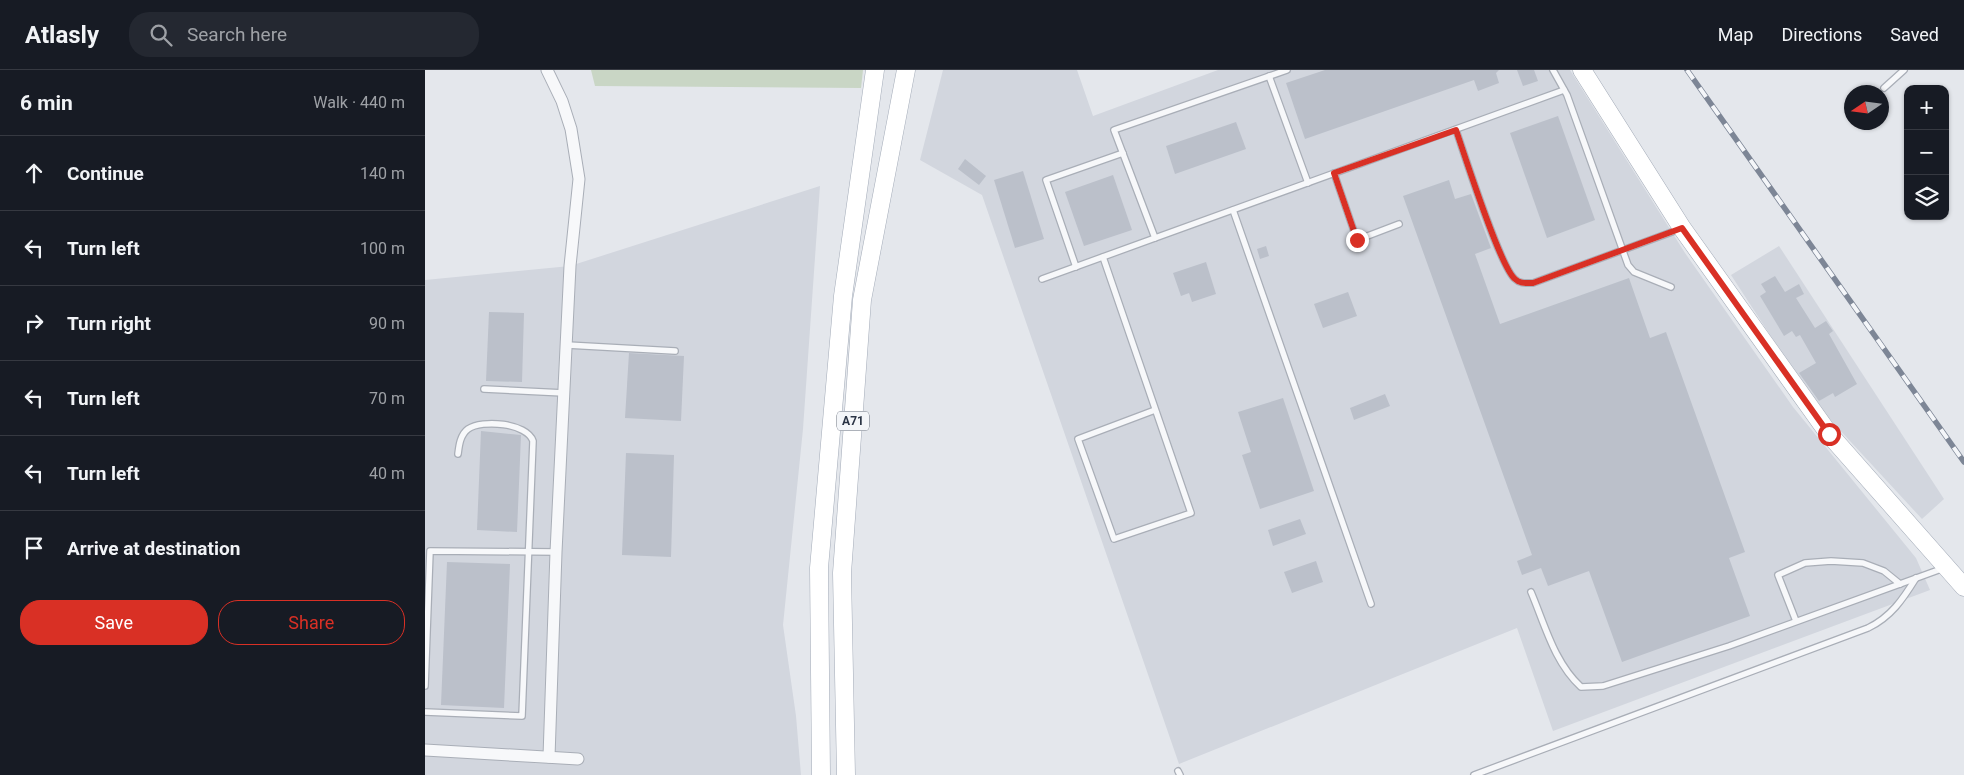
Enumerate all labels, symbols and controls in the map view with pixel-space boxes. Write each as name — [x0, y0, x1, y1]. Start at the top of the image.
search box — [129, 12, 479, 57]
text: Atlasly — [25, 21, 99, 49]
icon: search — [147, 21, 175, 49]
text: Search here — [187, 23, 287, 46]
text: Map — [1718, 24, 1753, 45]
text: Directions — [1781, 24, 1862, 45]
text: Saved — [1890, 24, 1939, 45]
north arrow — [1844, 85, 1889, 130]
map controls — [1904, 85, 1949, 220]
button: + — [1904, 85, 1949, 130]
text: 6 min — [20, 91, 73, 115]
text: Walk · 440 m — [313, 93, 405, 112]
button: − — [1904, 130, 1949, 175]
icon: ahead — [20, 159, 48, 187]
text: Continue — [67, 162, 144, 185]
text: 140 m — [360, 164, 405, 183]
button: layers — [1904, 175, 1949, 220]
route end — [1346, 229, 1369, 252]
icon: left — [20, 234, 48, 262]
text: Turn left — [67, 237, 140, 260]
text: 100 m — [360, 239, 405, 258]
icon: right — [20, 309, 48, 337]
text: Turn right — [67, 312, 151, 335]
text: 90 m — [369, 314, 405, 333]
icon: left — [20, 384, 48, 412]
text: Turn left — [67, 387, 140, 410]
text: 70 m — [369, 389, 405, 408]
road number: A71 — [837, 412, 869, 431]
route start — [1818, 423, 1841, 446]
icon: left — [20, 459, 48, 487]
text: Turn left — [67, 462, 140, 485]
text: 40 m — [369, 464, 405, 483]
icon: arrive — [20, 534, 48, 562]
text: Arrive at destination — [67, 537, 240, 560]
button: Save — [20, 600, 208, 645]
button: Share — [218, 600, 405, 645]

